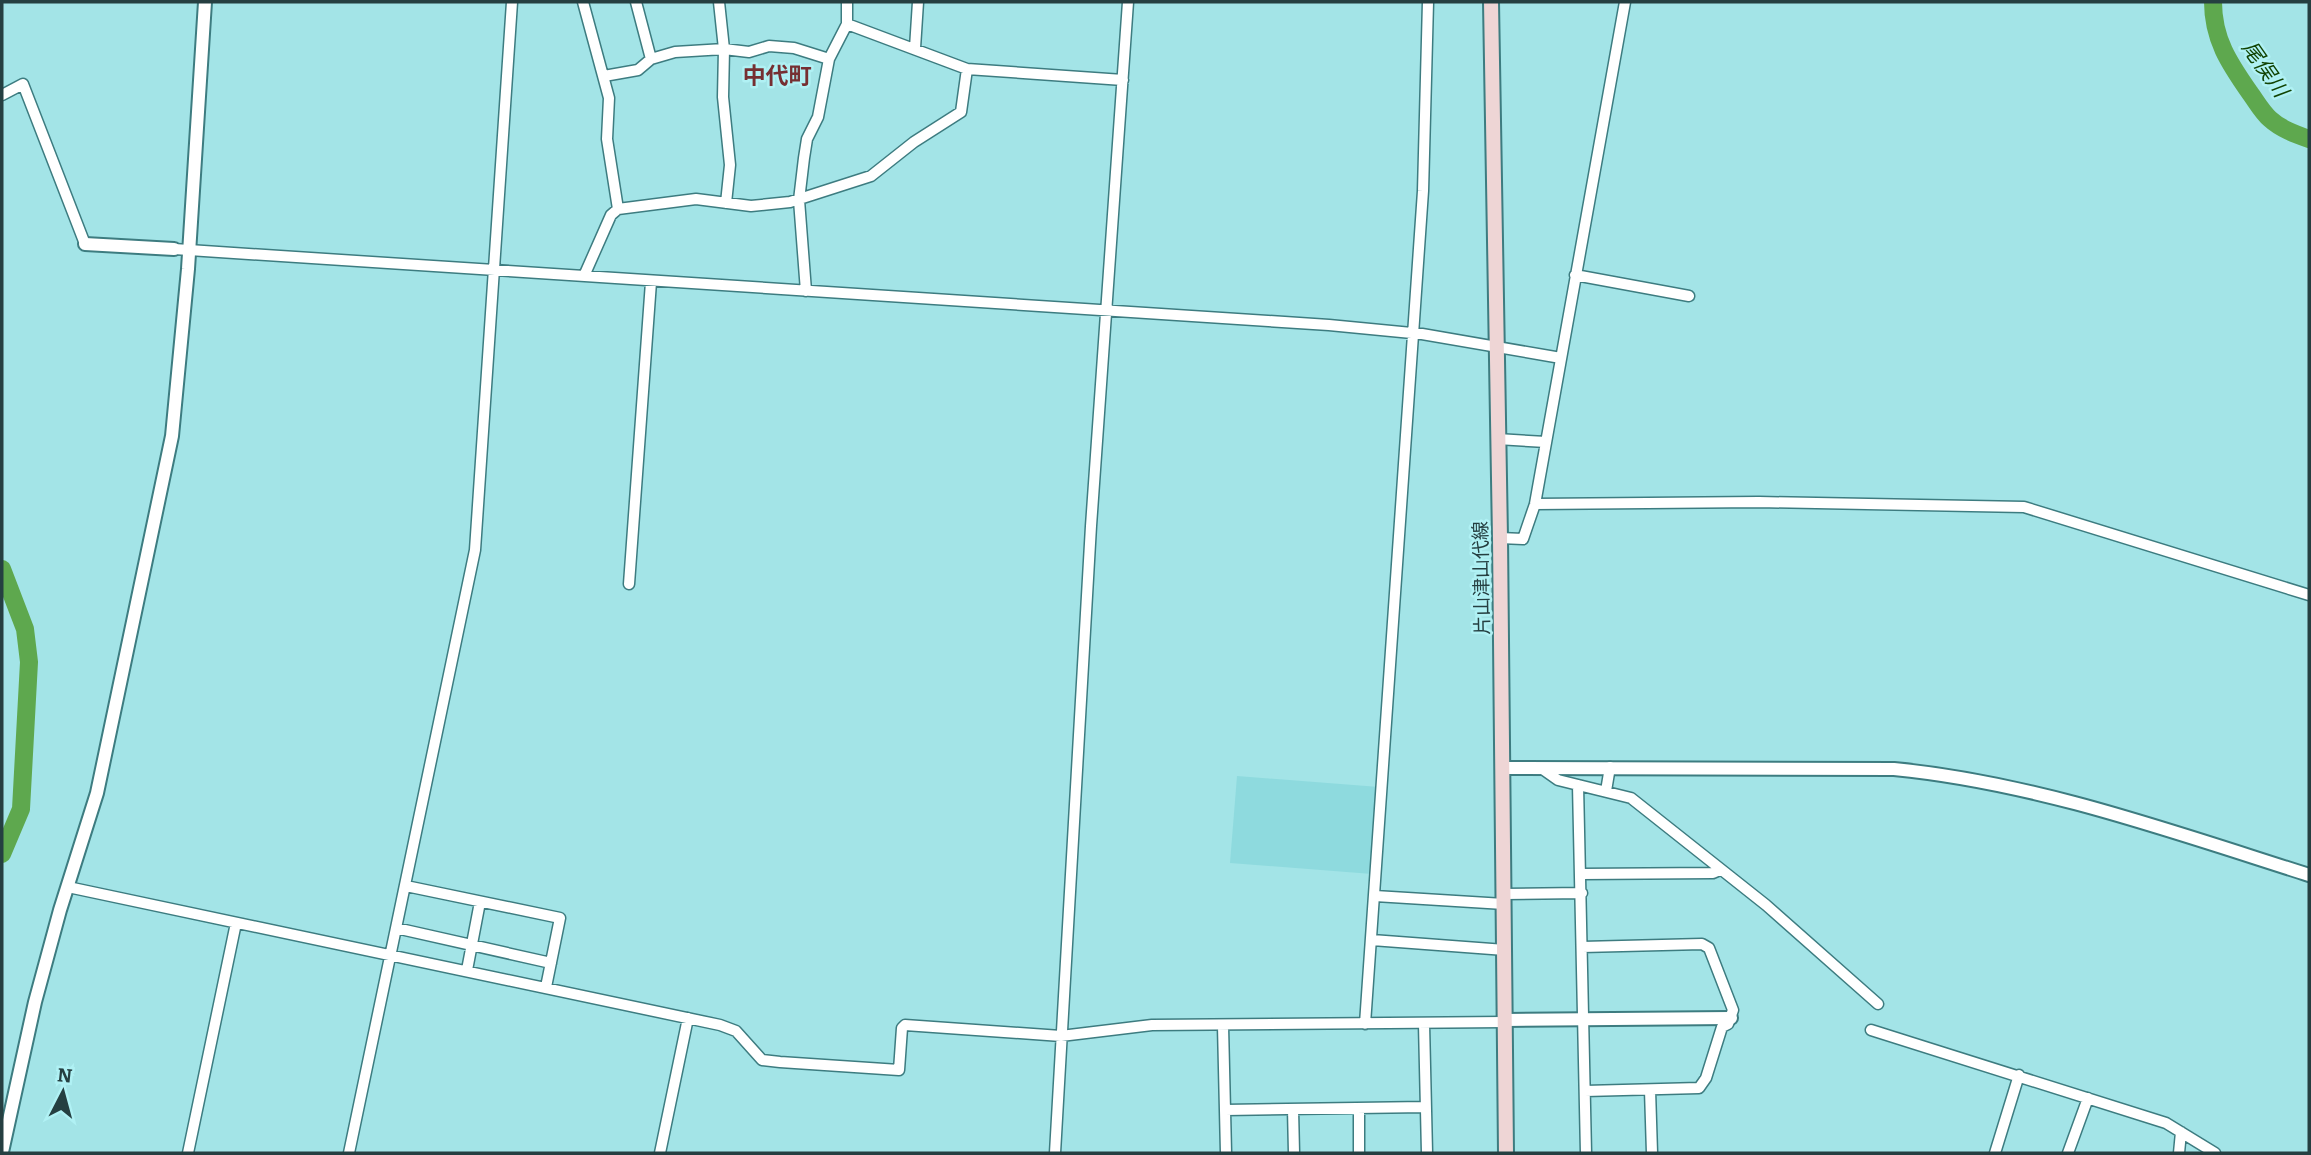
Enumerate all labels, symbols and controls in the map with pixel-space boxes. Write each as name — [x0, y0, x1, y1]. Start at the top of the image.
water label: 尾俣川 — [2236, 36, 2295, 104]
district label: 中代町 — [743, 62, 812, 90]
street label: 片山津山代線 — [1469, 521, 1494, 635]
north arrow — [28, 1057, 98, 1127]
text: N — [56, 1063, 74, 1088]

